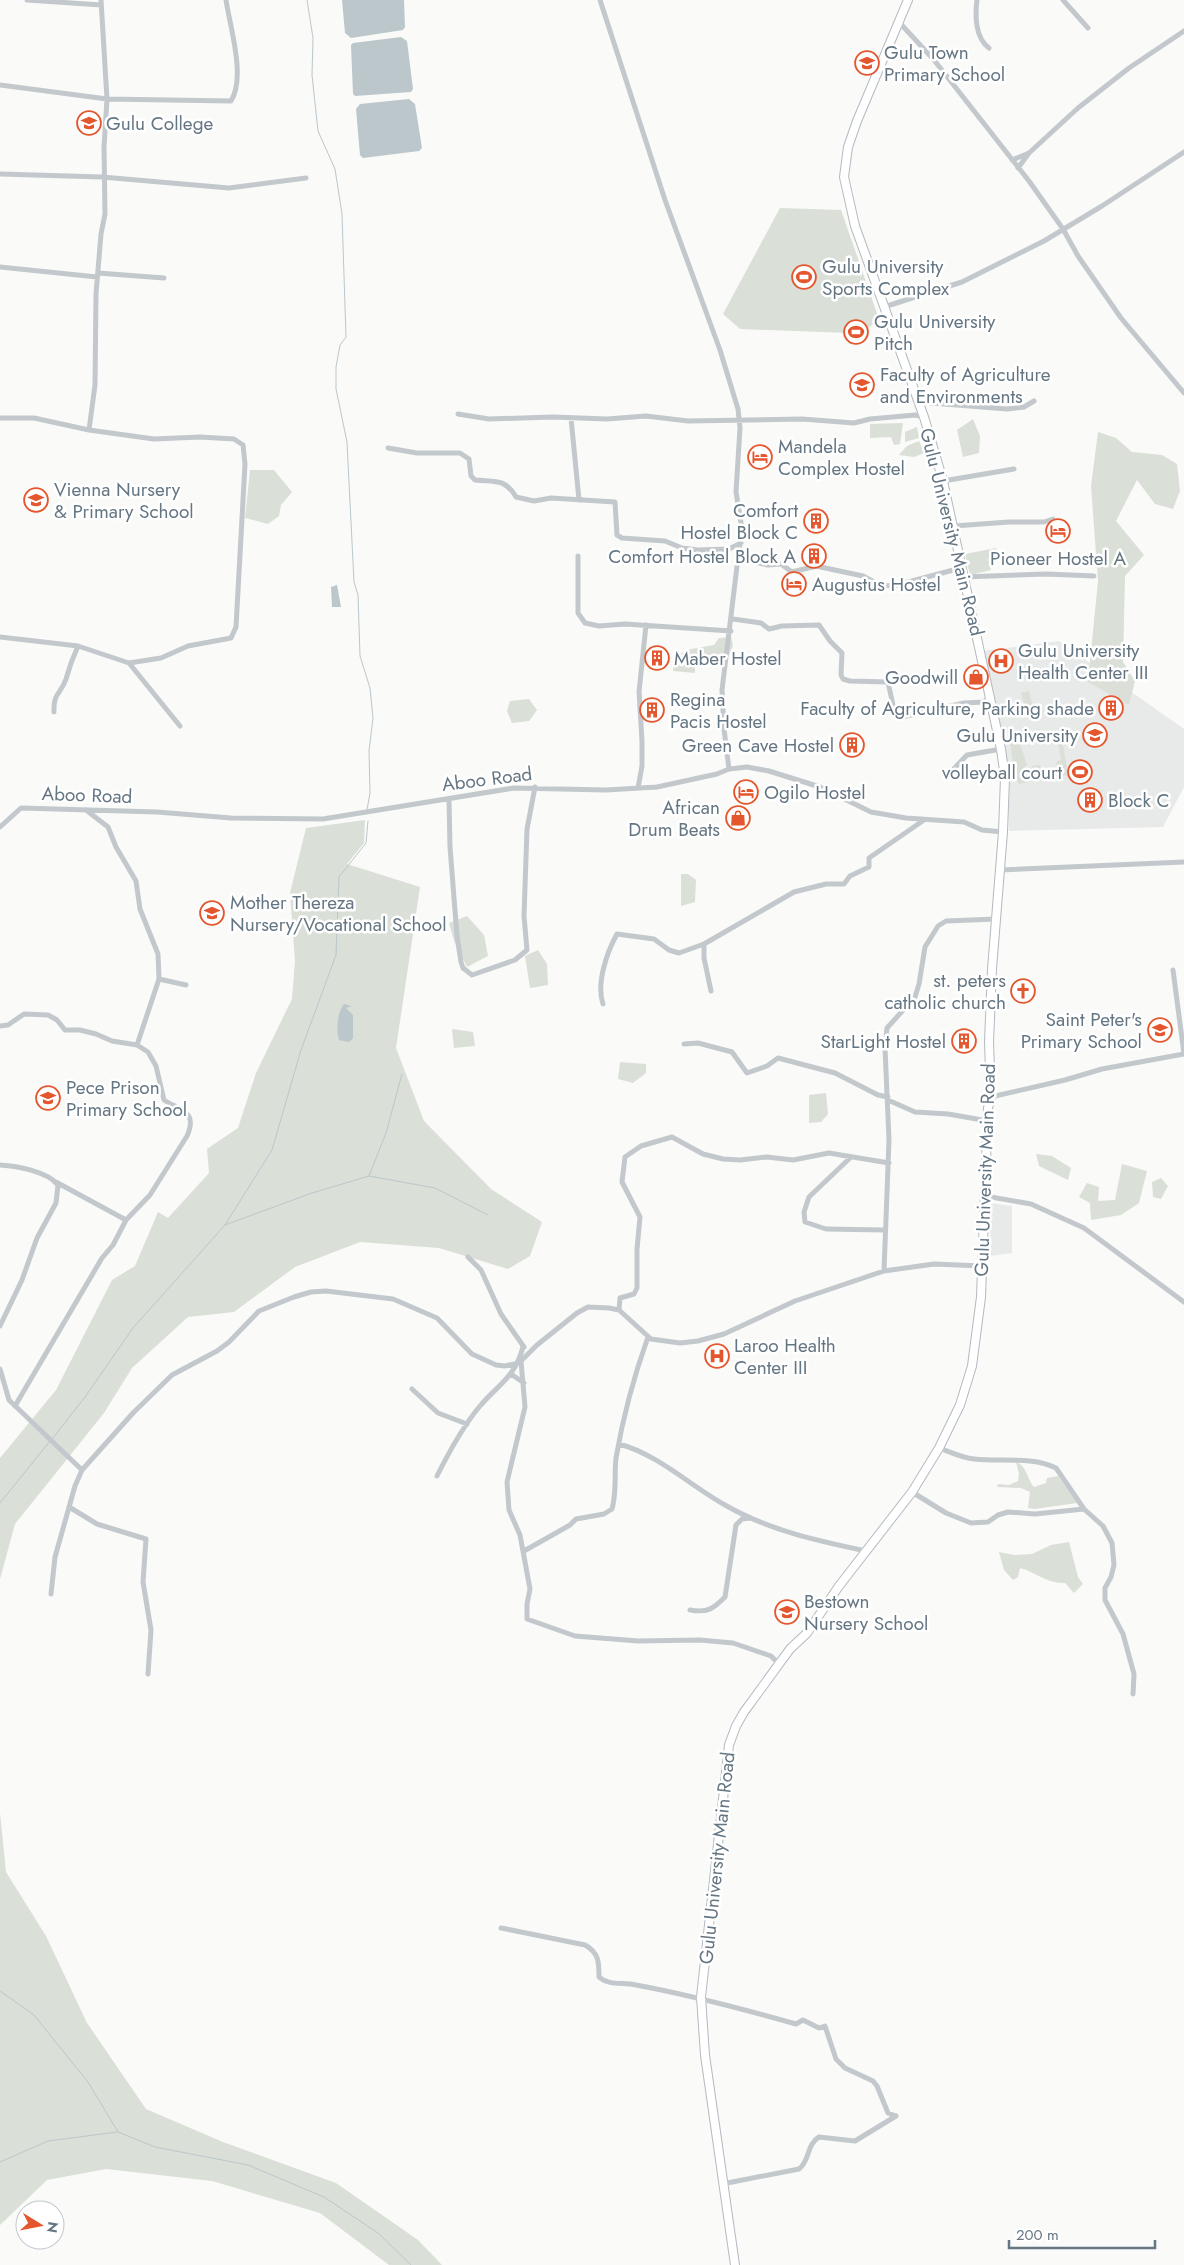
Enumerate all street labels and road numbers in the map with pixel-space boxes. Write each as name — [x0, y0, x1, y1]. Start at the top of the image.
street label: Gulu University Main Road — [913, 425, 991, 639]
street label: Aboo Road — [440, 760, 534, 798]
street label: Aboo Road — [41, 780, 133, 810]
street label: Gulu University Main Road — [968, 1063, 1002, 1277]
street label: Gulu University Main Road — [692, 1751, 742, 1965]

